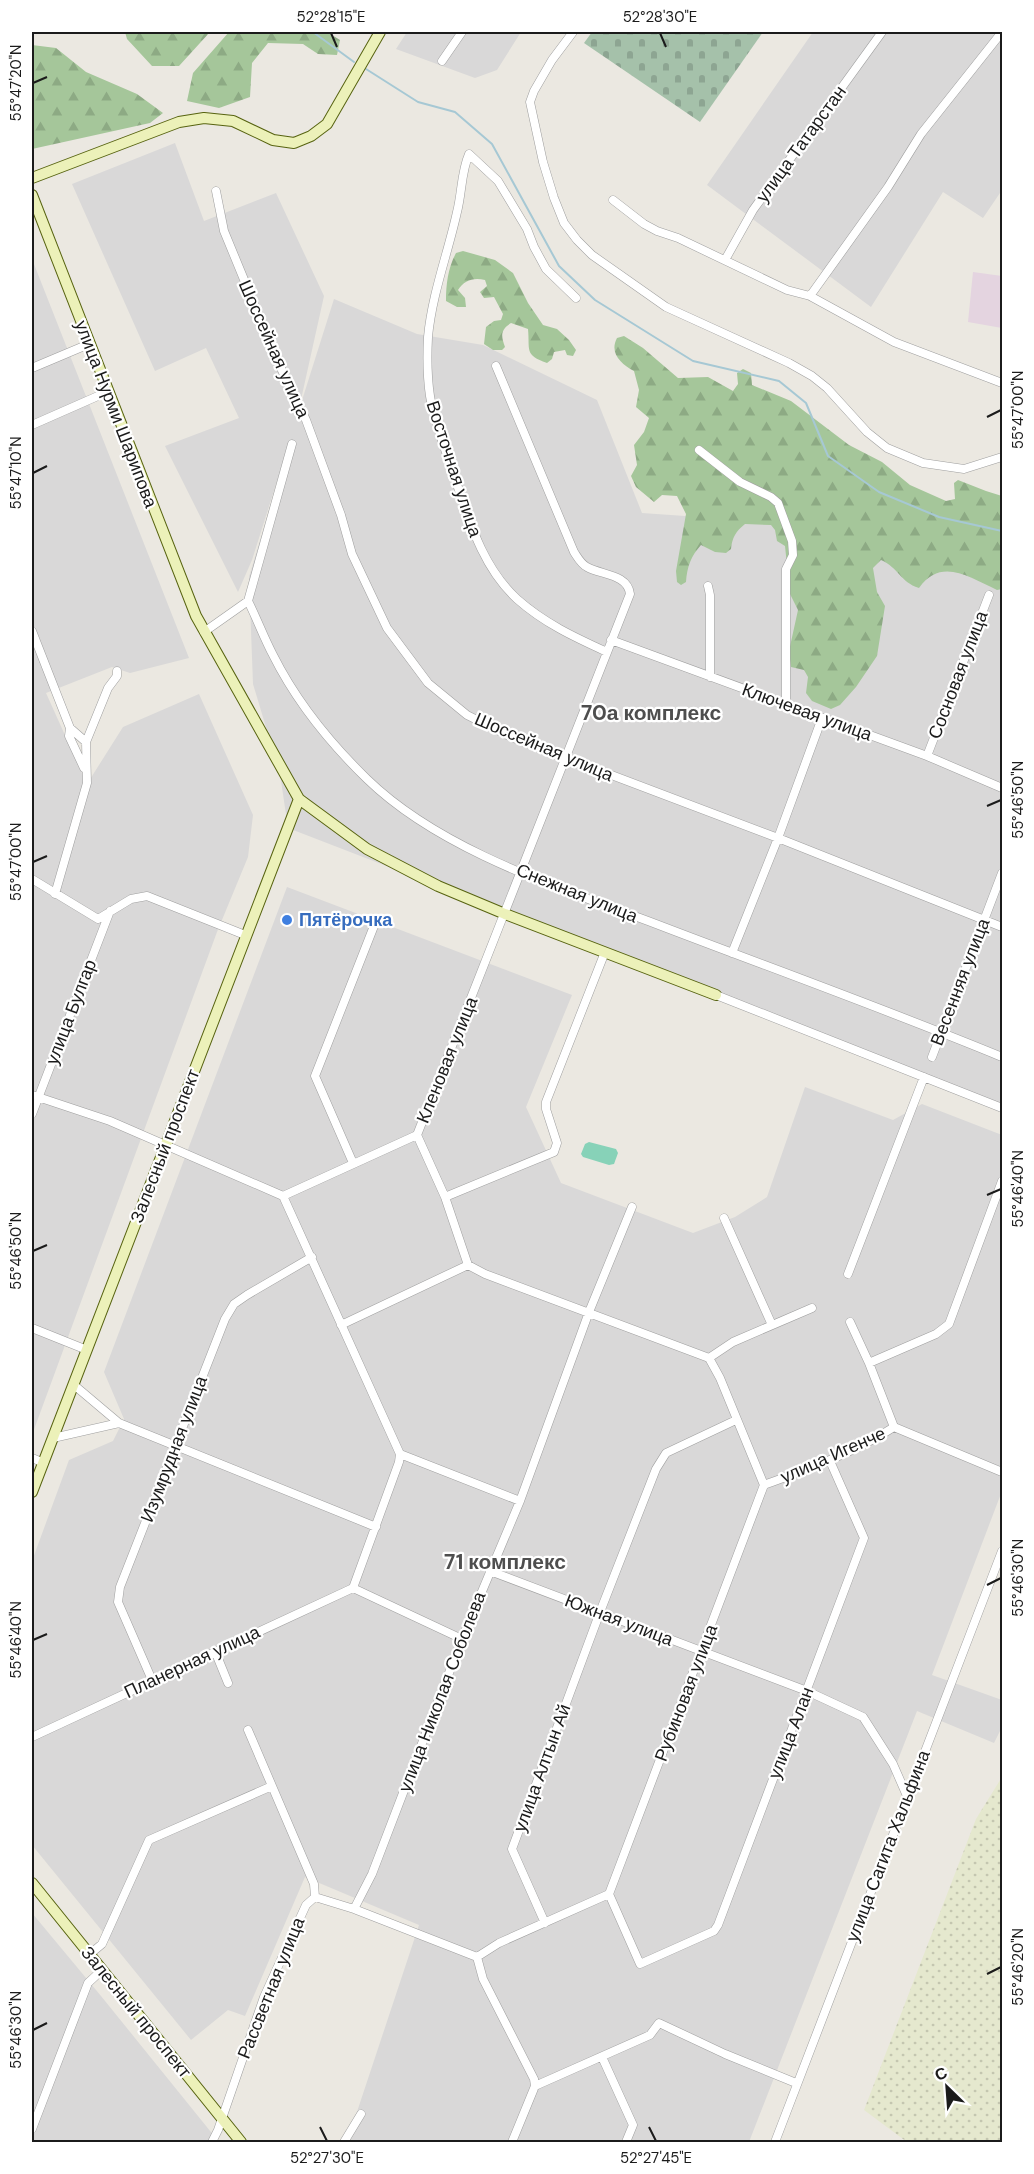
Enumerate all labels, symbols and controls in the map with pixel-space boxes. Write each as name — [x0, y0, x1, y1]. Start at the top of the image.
text: 52°28'15"E — [297, 7, 366, 27]
text: 52°28'30"E — [623, 7, 697, 27]
text: 55°47'20"N — [6, 45, 26, 121]
street label: улица Татарстан — [750, 81, 852, 207]
street label: Шоссейная улица — [233, 276, 316, 423]
street label: улица Нурми Шарипова — [69, 317, 163, 512]
text: 55°47'00"N — [1008, 371, 1028, 449]
street label: Восточная улица — [421, 398, 488, 541]
text: 55°47'10"N — [6, 436, 26, 510]
street label: Сосновая улица — [923, 607, 994, 742]
street label: Ключевая улица — [739, 677, 876, 747]
district label: 70а комплекс — [581, 699, 721, 727]
street label: Шоссейная улица — [471, 707, 618, 787]
text: 55°46'50"N — [1008, 761, 1028, 839]
text: 55°47'00"N — [6, 823, 26, 901]
street label: Снежная улица — [513, 858, 642, 929]
place label: Пятёрочка — [299, 908, 393, 932]
marker: Пятёрочка — [280, 913, 294, 927]
street label: Весенняя улица — [925, 914, 996, 1049]
street label: улица Булгар — [40, 956, 102, 1068]
street label: Кленовая улица — [411, 992, 484, 1127]
street label: Залесный проспект — [125, 1066, 205, 1226]
text: 55°46'40"N — [1008, 1150, 1028, 1228]
text: 55°46'50"N — [6, 1212, 26, 1290]
street label: Изумрудная улица — [135, 1371, 213, 1526]
street label: улица Игенче — [777, 1421, 889, 1489]
text: 55°46'30"N — [1008, 1539, 1028, 1617]
district label: 71 комплекс — [444, 1548, 566, 1576]
street label: улица Николая Соболева — [393, 1587, 492, 1796]
street label: Южная улица — [561, 1588, 678, 1652]
text: 55°46'40"N — [6, 1601, 26, 1679]
street label: Планерная улица — [120, 1620, 265, 1704]
street label: Рубиновая улица — [649, 1620, 724, 1765]
street label: улица Алан — [762, 1684, 820, 1782]
street label: улица Алтын Ай — [508, 1701, 576, 1835]
street label: улица Сагита Хальфина — [840, 1746, 936, 1945]
street label: Рассветная улица — [232, 1913, 311, 2062]
text: 55°46'20"N — [1008, 1928, 1028, 2006]
street label: Залесный проспект — [75, 1941, 197, 2083]
text: 55°46'30"N — [6, 1991, 26, 2069]
north arrow — [917, 2057, 977, 2117]
text: С — [931, 2062, 951, 2086]
text: 52°27'30"E — [290, 2148, 364, 2168]
text: 52°27'45"E — [620, 2148, 692, 2168]

